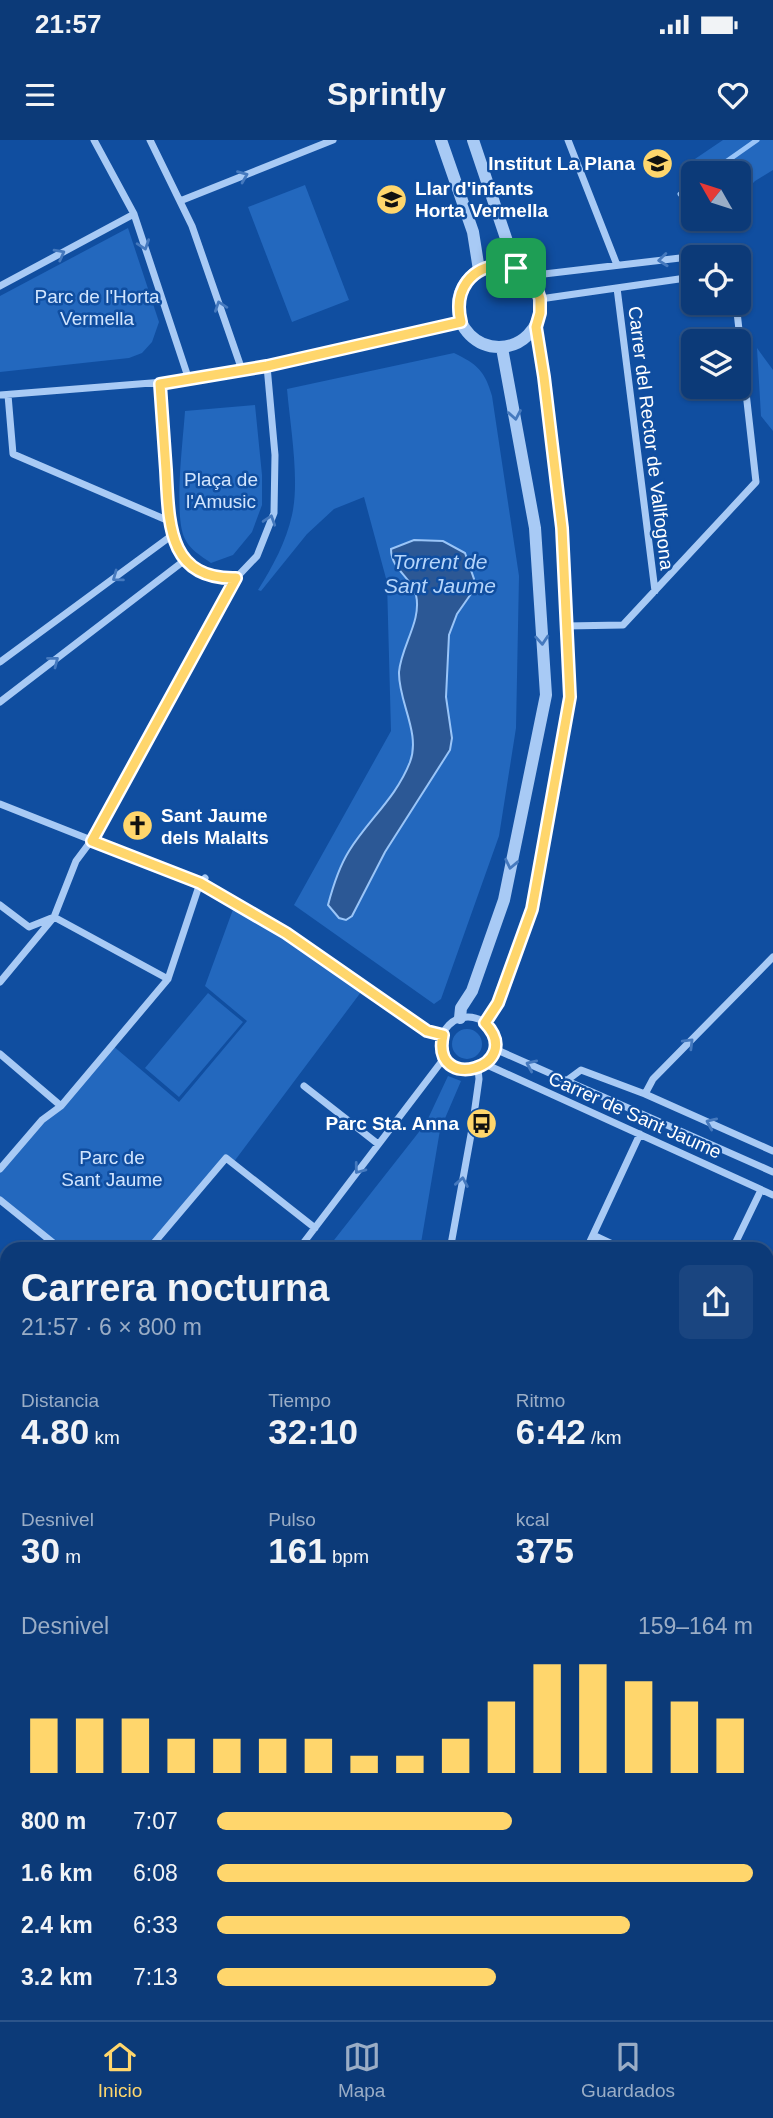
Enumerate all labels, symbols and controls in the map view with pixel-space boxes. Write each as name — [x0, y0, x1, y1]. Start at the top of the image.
text: 21:57 — [35, 9, 102, 39]
icon: menu — [21, 76, 59, 114]
text: Sprintly — [327, 76, 446, 112]
icon: heart — [714, 76, 752, 114]
school or university icon: Institut La Plana — [641, 146, 675, 180]
place label: Institut La Plana — [488, 153, 635, 174]
north arrow — [681, 161, 751, 231]
map controls — [681, 161, 751, 399]
one-way arrow — [237, 170, 249, 184]
place label: Llar d'infants Horta Vermella — [415, 178, 548, 221]
school or university icon: Llar d'infants Horta Vermella — [375, 182, 409, 216]
pin — [486, 238, 546, 298]
one-way arrow — [136, 239, 150, 251]
button: locate — [681, 245, 751, 315]
one-way arrow — [53, 249, 65, 262]
icon: arrive — [497, 249, 535, 287]
one-way arrow — [657, 252, 669, 267]
park label: Parc de l'Horta Vermella — [34, 286, 160, 329]
one-way arrow — [214, 300, 228, 312]
street label: Carrer del Rector de Vallfogona — [624, 305, 678, 572]
button: layers — [681, 329, 751, 399]
one-way arrow — [506, 409, 521, 421]
park label: Plaça de l'Amusic — [184, 469, 258, 512]
one-way arrow — [262, 514, 276, 527]
water label: Torrent de Sant Jaume — [384, 550, 496, 597]
one-way arrow — [112, 569, 124, 581]
one-way arrow — [535, 635, 550, 646]
one-way arrow — [46, 656, 59, 669]
place label: Sant Jaume dels Malalts — [161, 805, 269, 848]
church icon: Sant Jaume dels Malalts — [121, 809, 155, 843]
one-way arrow — [505, 858, 520, 870]
one-way arrow — [680, 1038, 693, 1051]
one-way arrow — [526, 1059, 539, 1073]
street label: Carrer de Sant Jaume — [545, 1067, 725, 1163]
bus stop icon: Parc Sta. Anna — [465, 1106, 499, 1140]
place label: Parc Sta. Anna — [326, 1113, 459, 1134]
one-way arrow — [705, 1117, 718, 1131]
park label: Parc de Sant Jaume — [61, 1147, 163, 1190]
one-way arrow — [354, 1161, 367, 1174]
one-way arrow — [454, 1176, 469, 1188]
button: share — [679, 1265, 753, 1339]
text: Carrera nocturna — [21, 1267, 329, 1309]
text: 21:57 · 6 × 800 m — [21, 1314, 202, 1340]
text: Distancia — [21, 1390, 99, 1411]
text: Tiempo — [268, 1390, 331, 1411]
text: Ritmo — [516, 1390, 565, 1411]
text: 4.80 — [21, 1412, 89, 1451]
text: 32:10 — [268, 1412, 358, 1451]
text: 6:42 — [516, 1412, 586, 1451]
text: km — [89, 1427, 120, 1448]
text: /km — [586, 1427, 622, 1448]
text: Desnivel — [21, 1509, 94, 1530]
text: Pulso — [268, 1509, 316, 1530]
text: kcal — [516, 1509, 549, 1530]
text: 30 — [21, 1531, 60, 1570]
text: 161 — [268, 1531, 327, 1570]
text: 375 — [516, 1531, 574, 1570]
text: m — [60, 1546, 81, 1567]
text: bpm — [327, 1546, 369, 1567]
text: Desnivel — [21, 1613, 109, 1639]
text: 159–164 m — [638, 1613, 753, 1639]
text: 800 m — [21, 1808, 86, 1834]
text: 7:07 — [133, 1808, 178, 1834]
text: 1.6 km — [21, 1860, 93, 1886]
text: 6:08 — [133, 1860, 178, 1886]
text: 2.4 km — [21, 1912, 93, 1938]
text: 6:33 — [133, 1912, 178, 1938]
text: 3.2 km — [21, 1964, 93, 1990]
text: 7:13 — [133, 1964, 178, 1990]
tab: Inicio — [98, 2038, 142, 2102]
tab: Mapa — [338, 2038, 385, 2102]
tab: Guardados — [581, 2038, 675, 2102]

